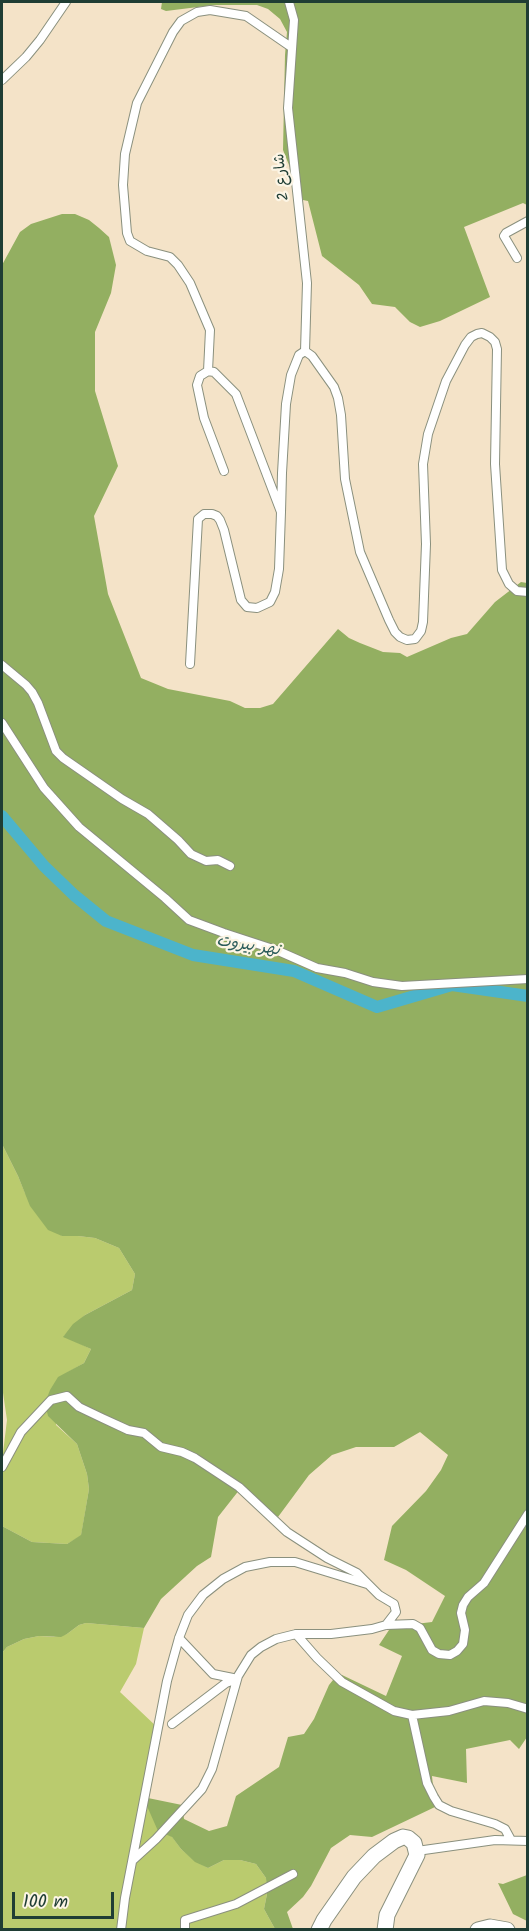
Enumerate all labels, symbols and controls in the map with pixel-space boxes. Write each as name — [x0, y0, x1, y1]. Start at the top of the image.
street label: شارع 2 — [272, 153, 294, 201]
water label: نهر بيروت — [215, 933, 281, 961]
scale bar — [15, 1880, 117, 1918]
text: 100 m — [23, 1888, 68, 1917]

